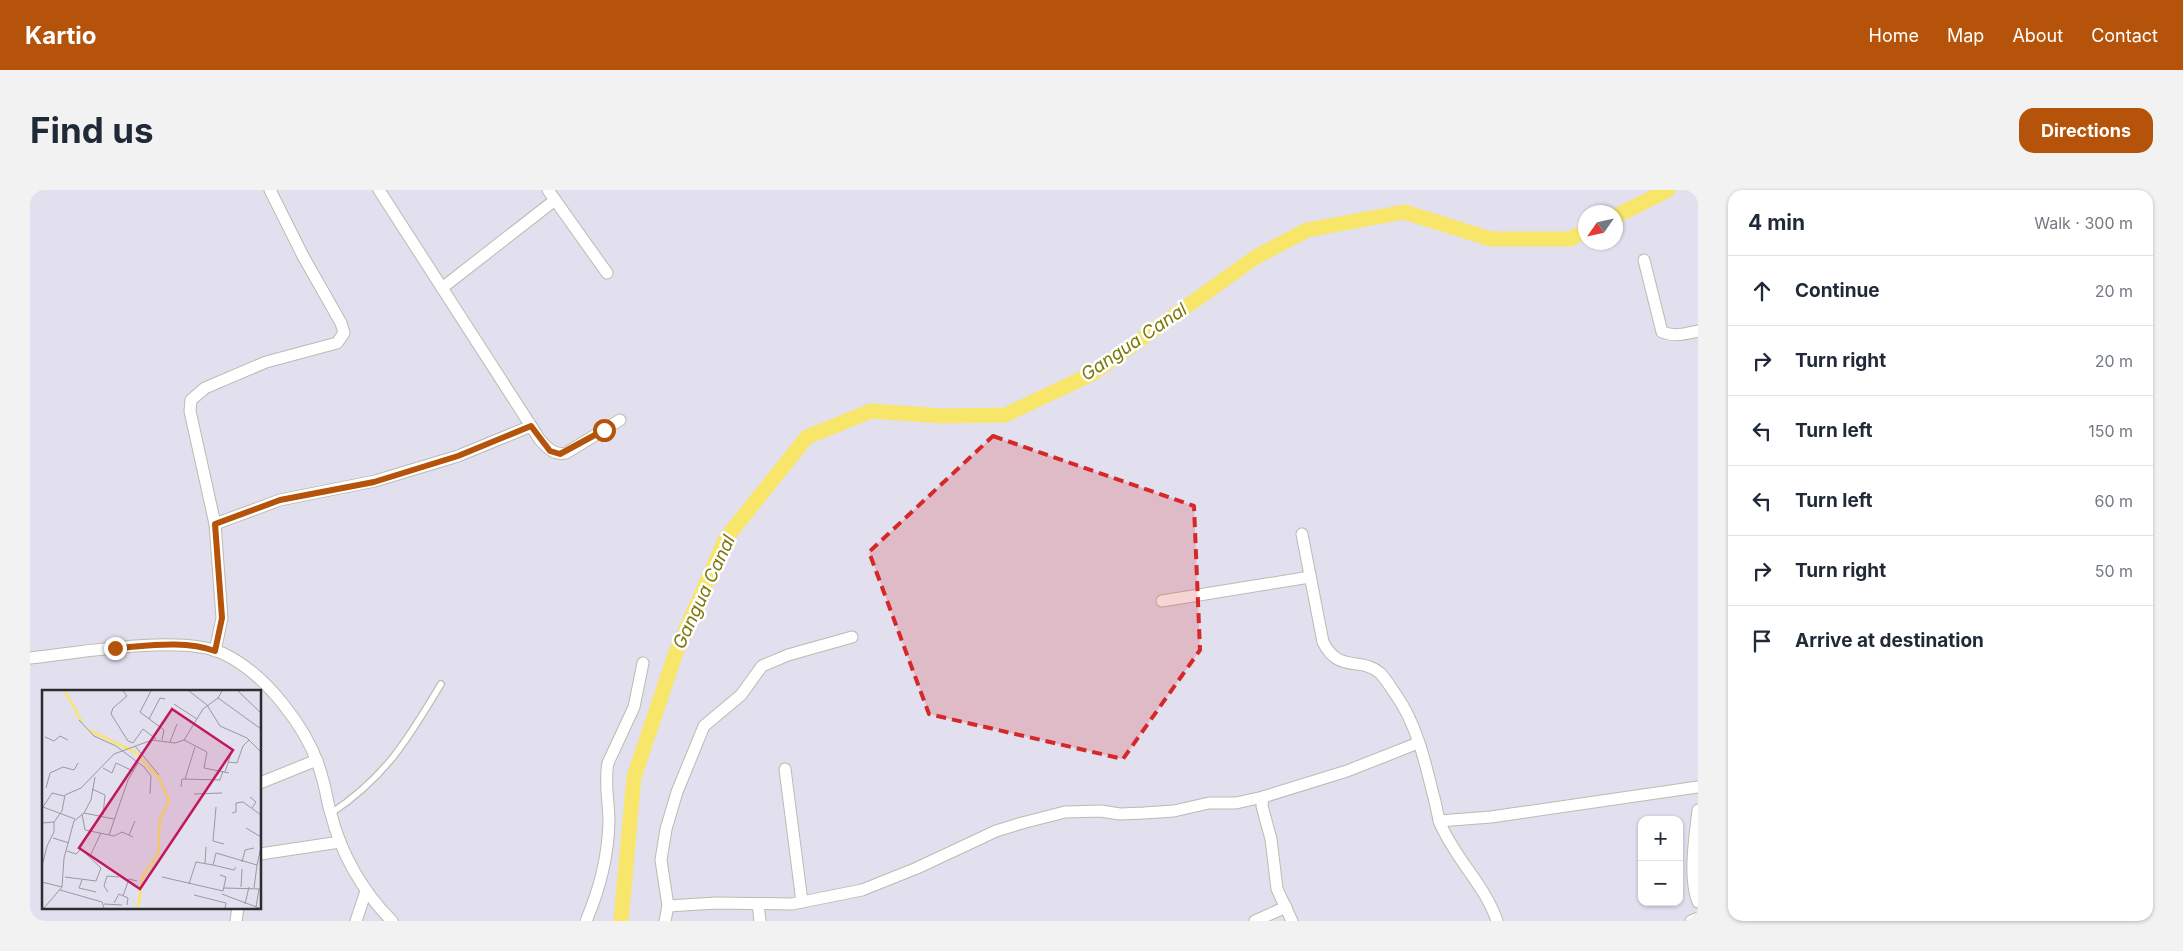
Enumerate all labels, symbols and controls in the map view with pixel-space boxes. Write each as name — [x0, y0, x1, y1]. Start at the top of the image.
text: Kartio — [25, 21, 96, 50]
text: Home — [1869, 25, 1919, 46]
text: Map — [1947, 25, 1984, 46]
text: About — [2012, 25, 2063, 46]
text: Contact — [2091, 25, 2158, 46]
button: Directions — [2019, 108, 2153, 153]
text: Find us — [30, 109, 154, 151]
north arrow — [1578, 205, 1623, 250]
text: 4 min — [1748, 210, 1805, 235]
text: Walk · 300 m — [2034, 213, 2133, 233]
icon: ahead — [1748, 277, 1776, 305]
text: Continue — [1795, 279, 1880, 302]
text: 20 m — [2095, 281, 2133, 301]
water label: Gangua Canal — [1077, 298, 1191, 385]
icon: right — [1748, 347, 1776, 375]
text: Turn right — [1795, 349, 1886, 372]
text: 20 m — [2095, 351, 2133, 371]
icon: left — [1748, 417, 1776, 445]
route start — [593, 419, 616, 442]
text: Turn left — [1795, 419, 1873, 442]
text: 150 m — [2088, 421, 2133, 441]
icon: left — [1748, 487, 1776, 515]
text: Turn left — [1795, 489, 1873, 512]
text: 60 m — [2094, 491, 2133, 511]
water label: Gangua Canal — [668, 531, 739, 652]
icon: right — [1748, 557, 1776, 585]
text: Turn right — [1795, 559, 1886, 582]
text: 50 m — [2095, 561, 2133, 581]
icon: arrive — [1748, 627, 1776, 655]
text: Arrive at destination — [1795, 629, 1984, 652]
route end — [104, 637, 127, 660]
inset map — [42, 690, 261, 908]
map controls — [1638, 816, 1683, 906]
button: + — [1638, 816, 1683, 861]
button: − — [1638, 861, 1683, 906]

